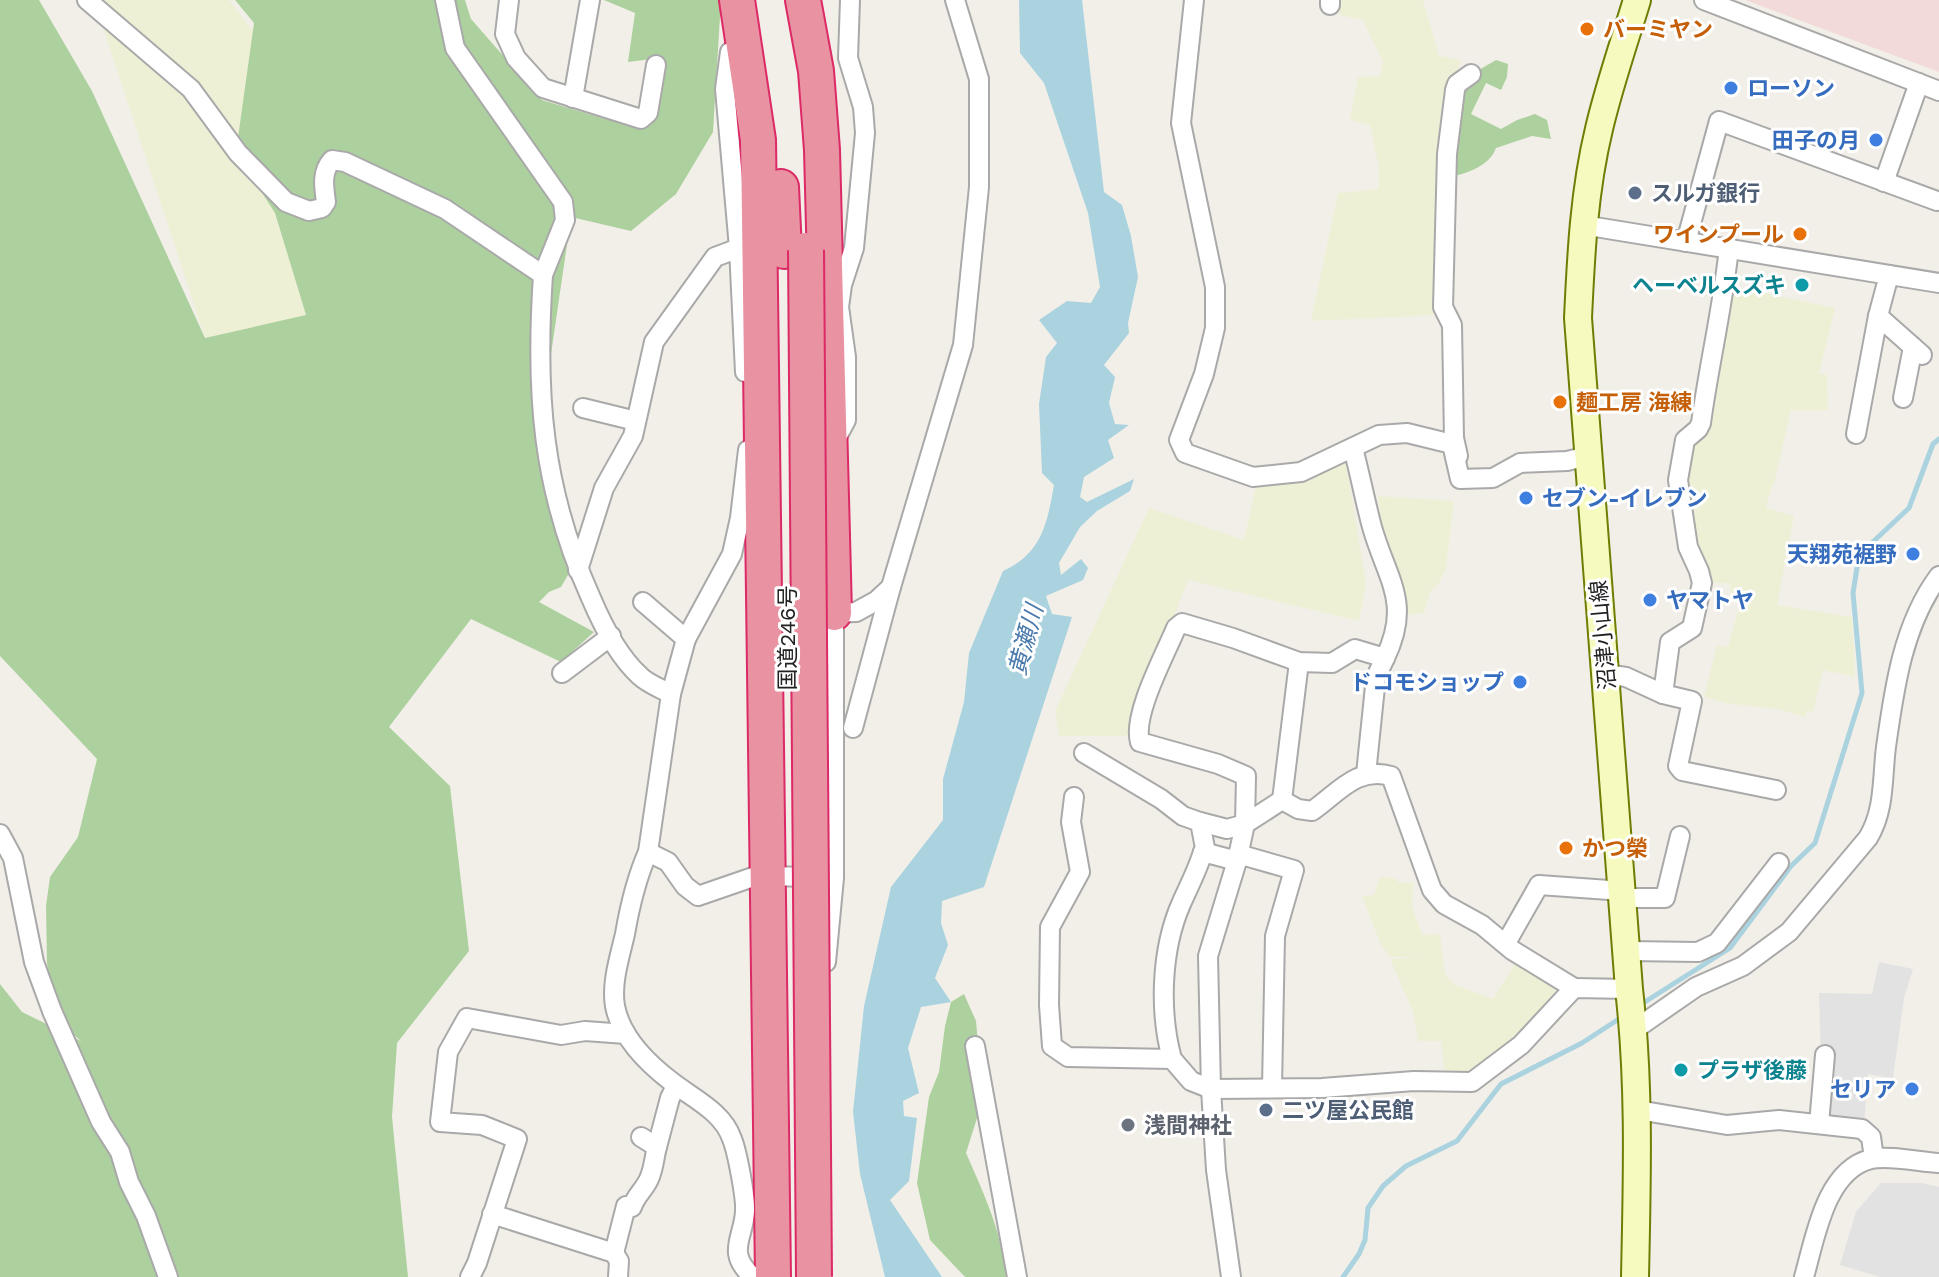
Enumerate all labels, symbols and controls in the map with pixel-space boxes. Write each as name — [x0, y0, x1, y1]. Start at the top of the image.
place label: バーミヤン — [1603, 17, 1713, 42]
marker: バーミヤン — [1578, 20, 1596, 38]
place label: ローソン — [1747, 76, 1835, 101]
marker: ローソン — [1722, 79, 1740, 97]
place label: 田子の月 — [1772, 128, 1860, 153]
marker: 田子の月 — [1867, 131, 1885, 149]
place label: スルガ銀行 — [1651, 181, 1760, 206]
marker: スルガ銀行 — [1626, 184, 1644, 202]
place label: ワインプール — [1653, 222, 1784, 247]
marker: ワインプール — [1791, 225, 1809, 243]
place label: ヘーベルスズキ — [1632, 273, 1786, 298]
marker: ヘーベルスズキ — [1793, 276, 1811, 294]
place label: 麺工房 海練 — [1576, 390, 1692, 415]
marker: 麺工房 海練 — [1551, 393, 1569, 411]
place label: セブン-イレブン — [1542, 486, 1708, 511]
marker: セブン-イレブン — [1517, 489, 1535, 507]
place label: 天翔苑裾野 — [1787, 542, 1897, 567]
marker: 天翔苑裾野 — [1904, 545, 1922, 563]
street label: 沼津小山線 — [1586, 579, 1620, 691]
street label: 国道246号 — [775, 586, 800, 690]
place label: ヤマトヤ — [1666, 588, 1754, 613]
marker: ヤマトヤ — [1641, 591, 1659, 609]
water label: 黄瀬川 — [1003, 599, 1050, 678]
place label: ドコモショップ — [1350, 670, 1504, 695]
marker: ドコモショップ — [1511, 673, 1529, 691]
place label: かつ榮 — [1582, 836, 1648, 861]
marker: かつ榮 — [1557, 839, 1575, 857]
place label: プラザ後藤 — [1697, 1058, 1807, 1083]
marker: プラザ後藤 — [1672, 1061, 1690, 1079]
place label: セリア — [1830, 1077, 1896, 1102]
marker: セリア — [1903, 1080, 1921, 1098]
place label: 二ツ屋公民館 — [1282, 1098, 1414, 1123]
marker: 二ツ屋公民館 — [1257, 1101, 1275, 1119]
place label: 浅間神社 — [1144, 1113, 1232, 1138]
marker: 浅間神社 — [1119, 1116, 1137, 1134]

